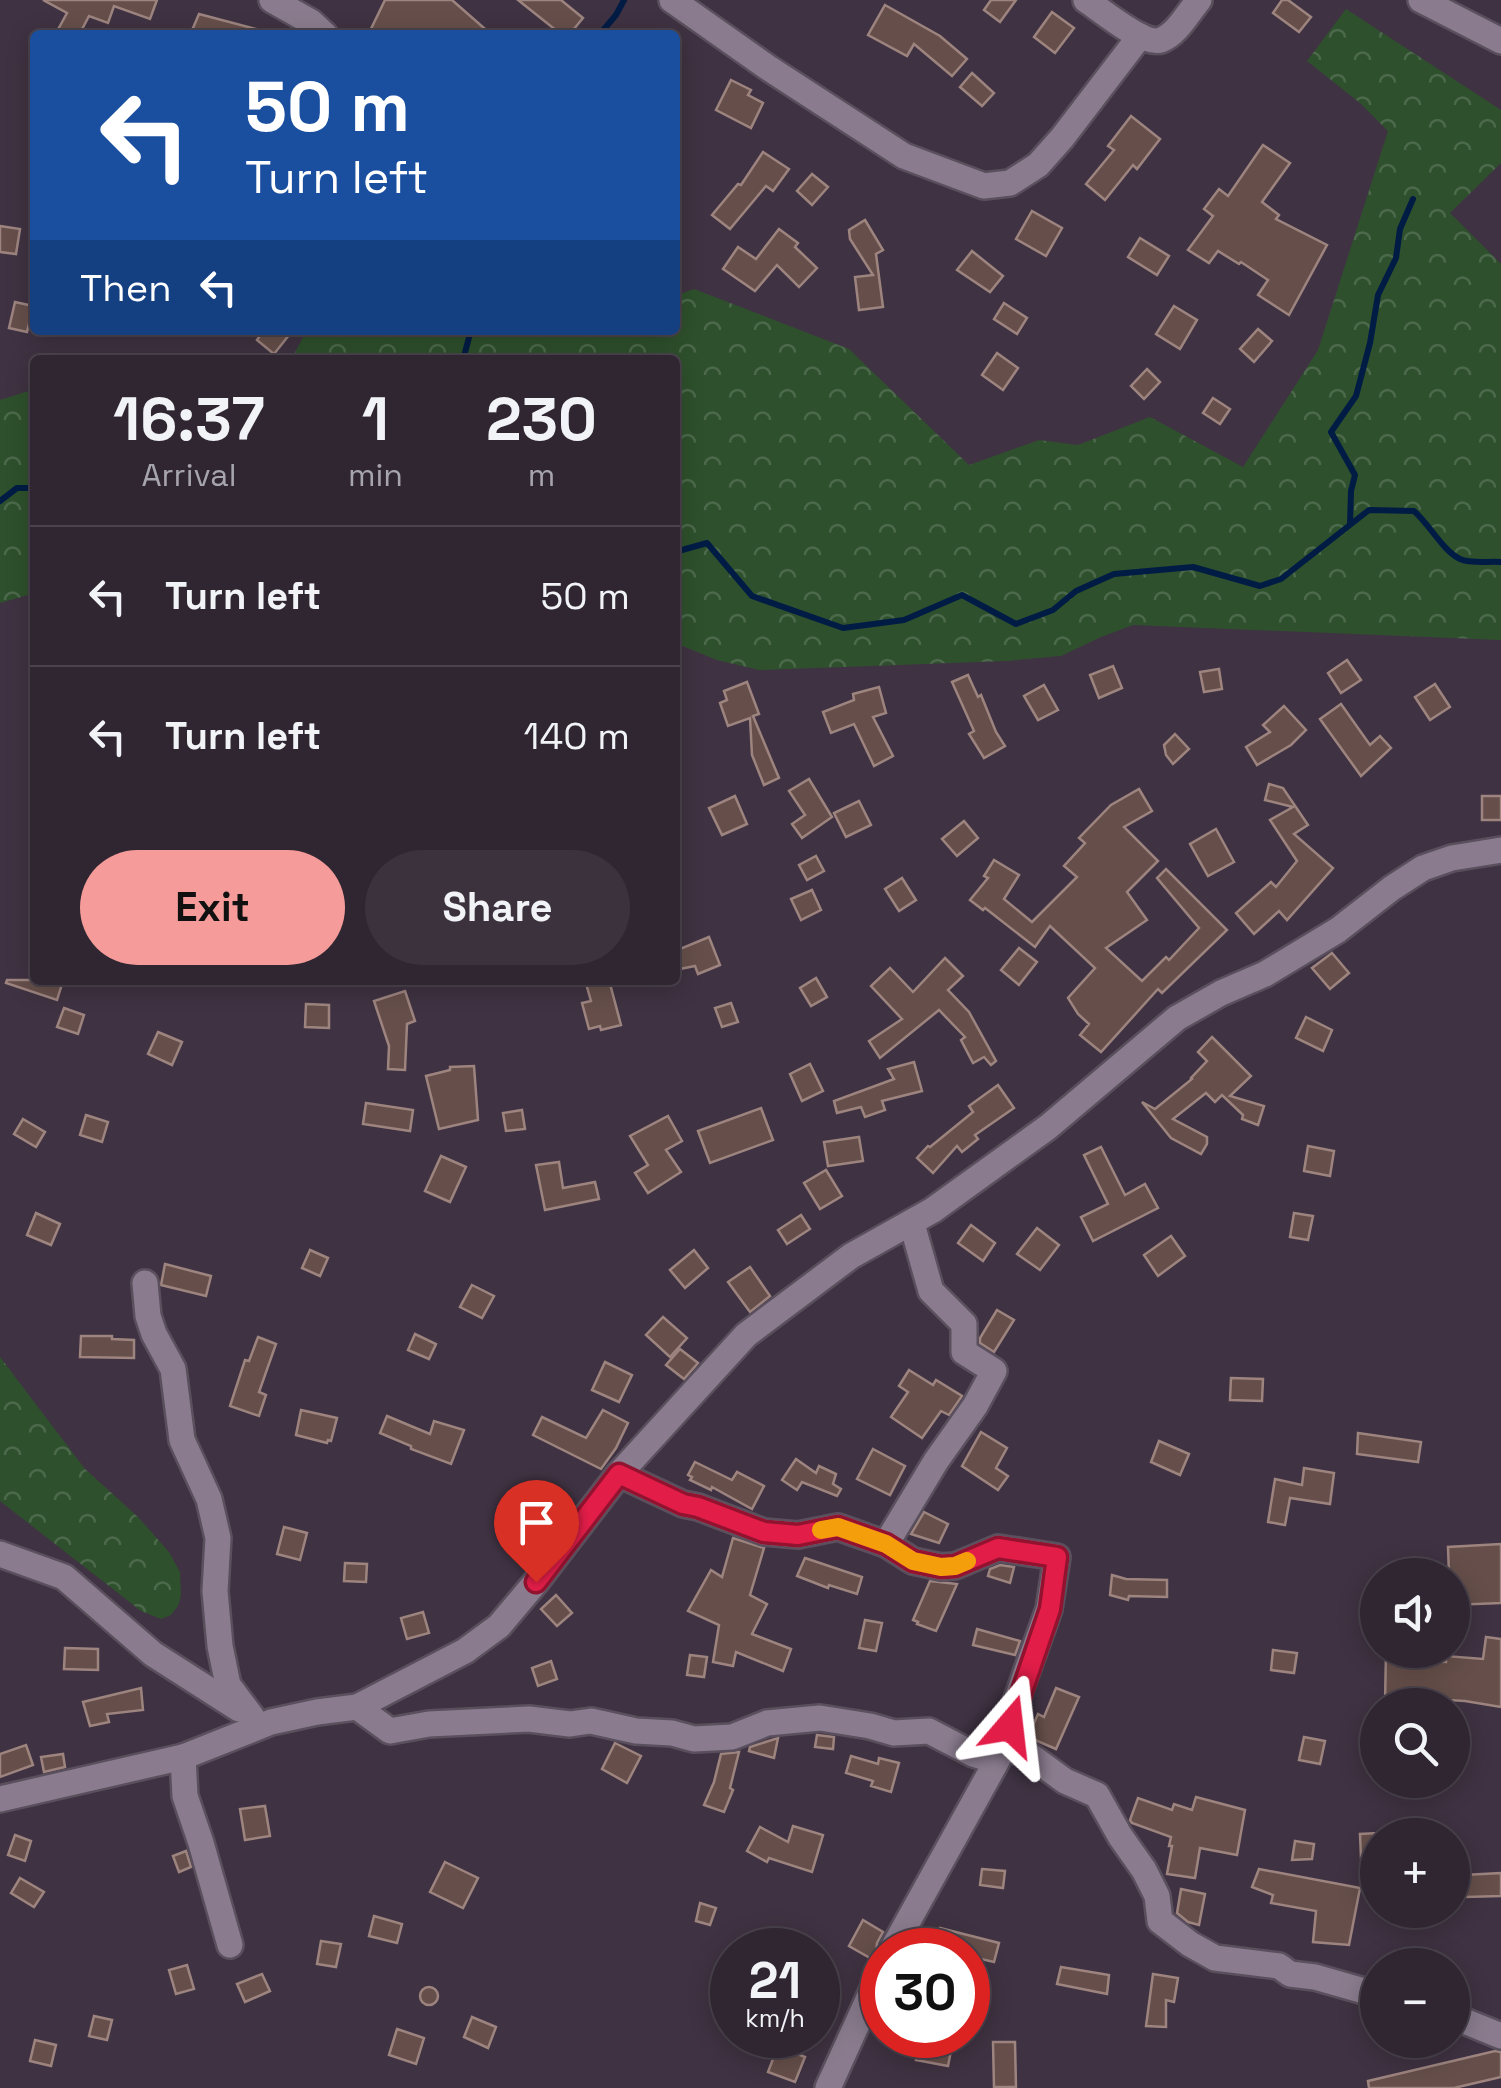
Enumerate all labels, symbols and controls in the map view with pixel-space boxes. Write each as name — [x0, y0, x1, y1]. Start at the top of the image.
text: 50 m — [245, 62, 410, 151]
icon: left — [80, 70, 210, 200]
text: Turn left — [245, 149, 428, 206]
icon: left — [191, 260, 246, 315]
text: Then — [80, 264, 171, 312]
text: 16:37 — [113, 381, 265, 458]
text: 1 — [362, 381, 389, 458]
text: 230 — [486, 381, 597, 458]
text: Arrival — [141, 455, 237, 495]
text: min — [348, 455, 403, 495]
text: m — [528, 455, 555, 495]
icon: left — [80, 569, 135, 624]
text: Turn left — [165, 572, 321, 620]
text: 50 m — [540, 572, 630, 620]
icon: left — [80, 709, 135, 764]
text: Turn left — [165, 712, 321, 760]
text: 140 m — [524, 712, 630, 760]
button: Exit — [80, 850, 345, 965]
button: Share — [365, 850, 630, 965]
pin — [494, 1480, 579, 1583]
icon: arrive — [509, 1495, 564, 1550]
map controls — [1360, 1558, 1470, 2058]
button: sound — [1360, 1558, 1470, 1668]
position arrow — [958, 1674, 1062, 1778]
button: search — [1360, 1688, 1470, 1798]
button: + — [1360, 1818, 1470, 1928]
speed limit sign: 30 — [860, 1928, 990, 2058]
button: − — [1360, 1948, 1470, 2058]
text: 21 — [749, 1949, 801, 2013]
text: km/h — [745, 2002, 805, 2034]

